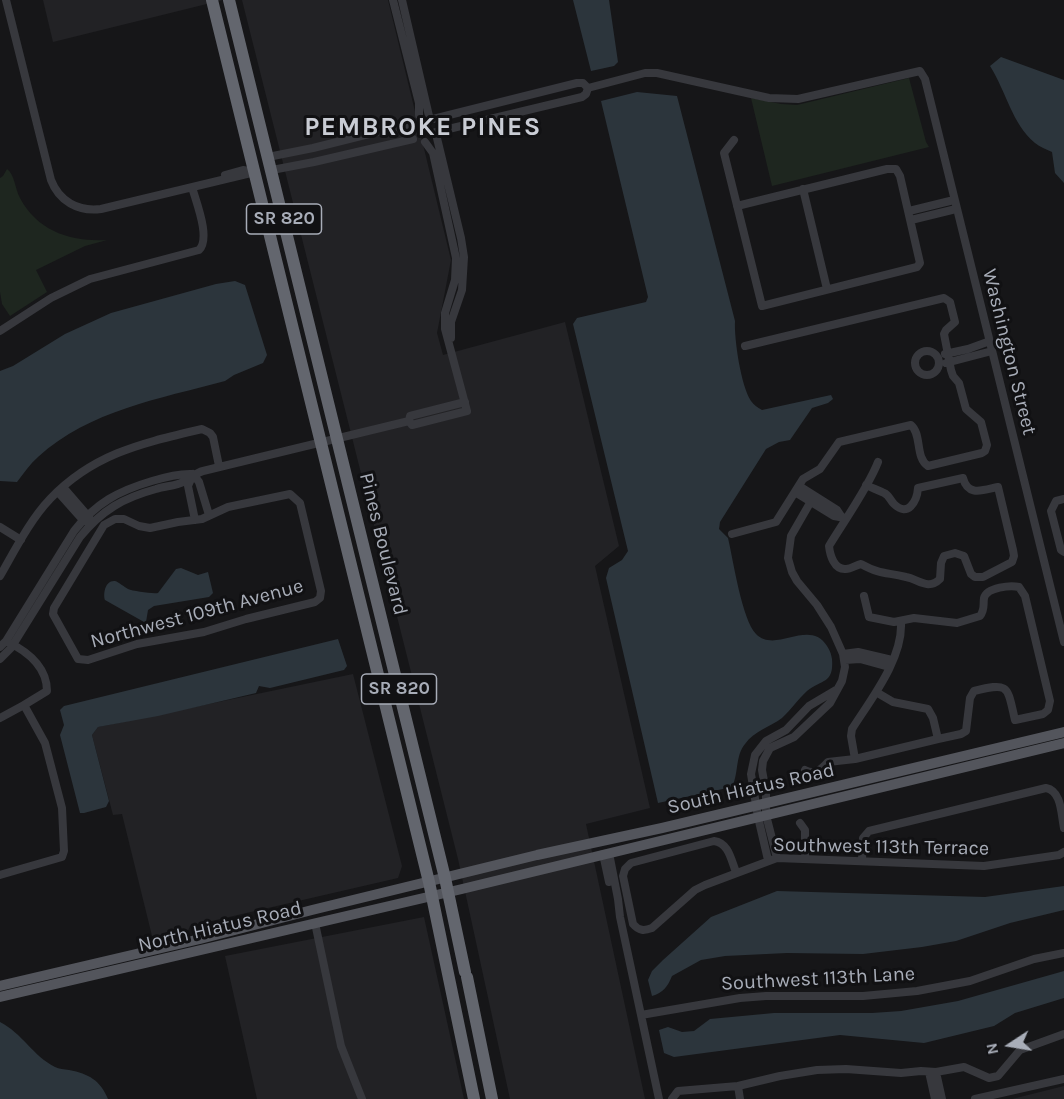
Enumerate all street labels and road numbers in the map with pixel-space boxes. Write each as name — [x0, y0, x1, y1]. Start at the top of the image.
road number: SR 820 — [246, 204, 322, 234]
street label: Washington Street — [977, 266, 1041, 438]
street label: Pines Boulevard — [354, 470, 412, 618]
street label: Northwest 109th Avenue — [88, 574, 306, 654]
road number: SR 820 — [362, 674, 436, 704]
street label: South Hiatus Road — [665, 758, 837, 820]
street label: Southwest 113th Terrace — [773, 833, 989, 861]
street label: North Hiatus Road — [136, 896, 304, 958]
street label: Southwest 113th Lane — [720, 962, 916, 996]

